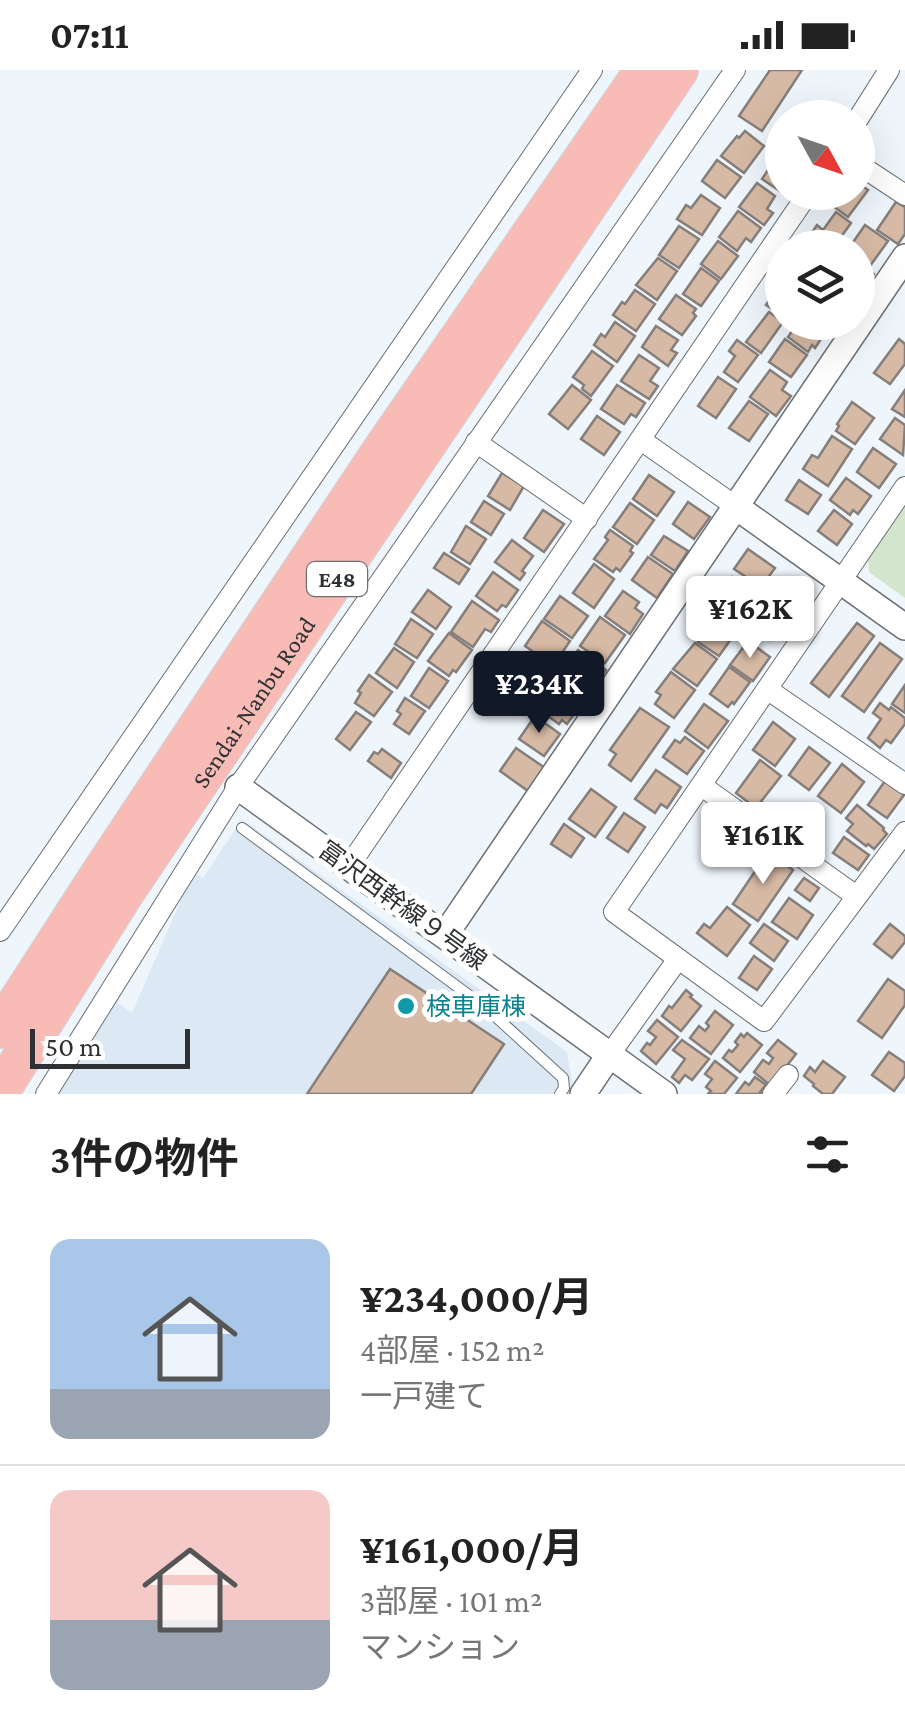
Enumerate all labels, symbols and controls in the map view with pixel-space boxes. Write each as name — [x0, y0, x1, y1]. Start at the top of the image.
text: 07:11 — [50, 14, 129, 56]
north arrow — [765, 100, 875, 210]
map controls — [765, 100, 875, 340]
button: layers — [765, 230, 875, 340]
road number: E48 — [307, 562, 367, 596]
pin: ¥162K — [680, 576, 820, 661]
text: ¥162K — [708, 590, 792, 626]
street label: Sendai-Nanbu Road — [187, 612, 321, 793]
pin: ¥234K — [469, 651, 609, 736]
text: ¥234K — [495, 665, 583, 701]
pin: ¥161K — [693, 802, 833, 887]
text: ¥161K — [723, 816, 803, 852]
street label: 富沢西幹線９号線 — [314, 836, 492, 975]
place label: 検車庫棟 — [426, 993, 526, 1020]
marker: 検車庫棟 — [395, 995, 417, 1017]
scale bar — [30, 1024, 190, 1068]
text: 50 m — [45, 1031, 102, 1062]
icon: filters — [800, 1127, 855, 1182]
text: 3件の物件 — [50, 1135, 239, 1182]
text: ¥234,000/月 — [360, 1274, 593, 1321]
icon: home — [130, 1279, 250, 1399]
text: 4部屋 · 152 m² — [360, 1332, 544, 1368]
text: 一戸建て — [360, 1378, 488, 1414]
text: ¥161,000/月 — [360, 1525, 584, 1572]
icon: home — [130, 1530, 250, 1650]
text: 3部屋 · 101 m² — [360, 1583, 542, 1619]
text: マンション — [360, 1629, 520, 1665]

